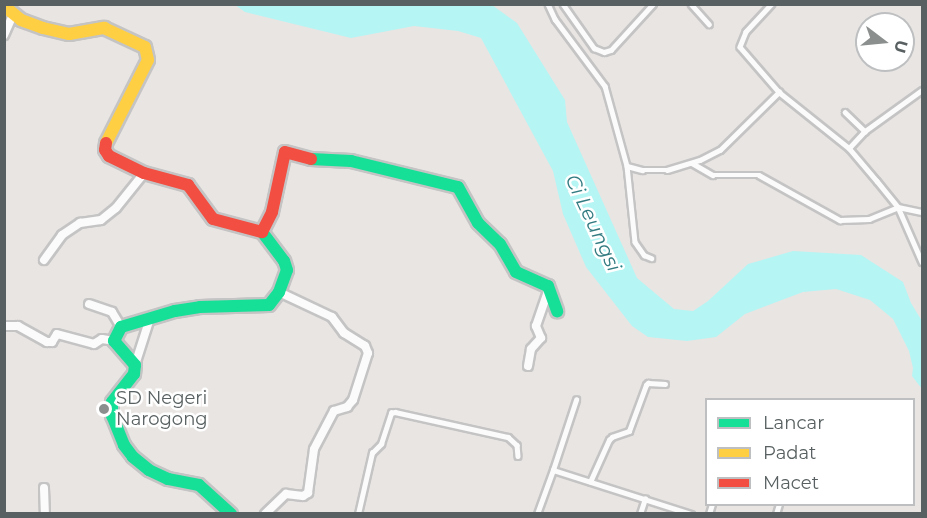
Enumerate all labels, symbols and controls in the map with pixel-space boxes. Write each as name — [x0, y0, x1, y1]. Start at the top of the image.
north arrow — [855, 12, 915, 72]
text: U — [890, 38, 912, 55]
water label: Ci Leungsi — [560, 171, 626, 275]
place label: SD Negeri Narogong — [116, 388, 208, 430]
legend — [705, 398, 915, 506]
marker: SD Negeri Narogong — [97, 402, 111, 416]
text: Lancar — [763, 412, 824, 434]
text: Padat — [763, 442, 816, 464]
text: Macet — [763, 472, 819, 494]

